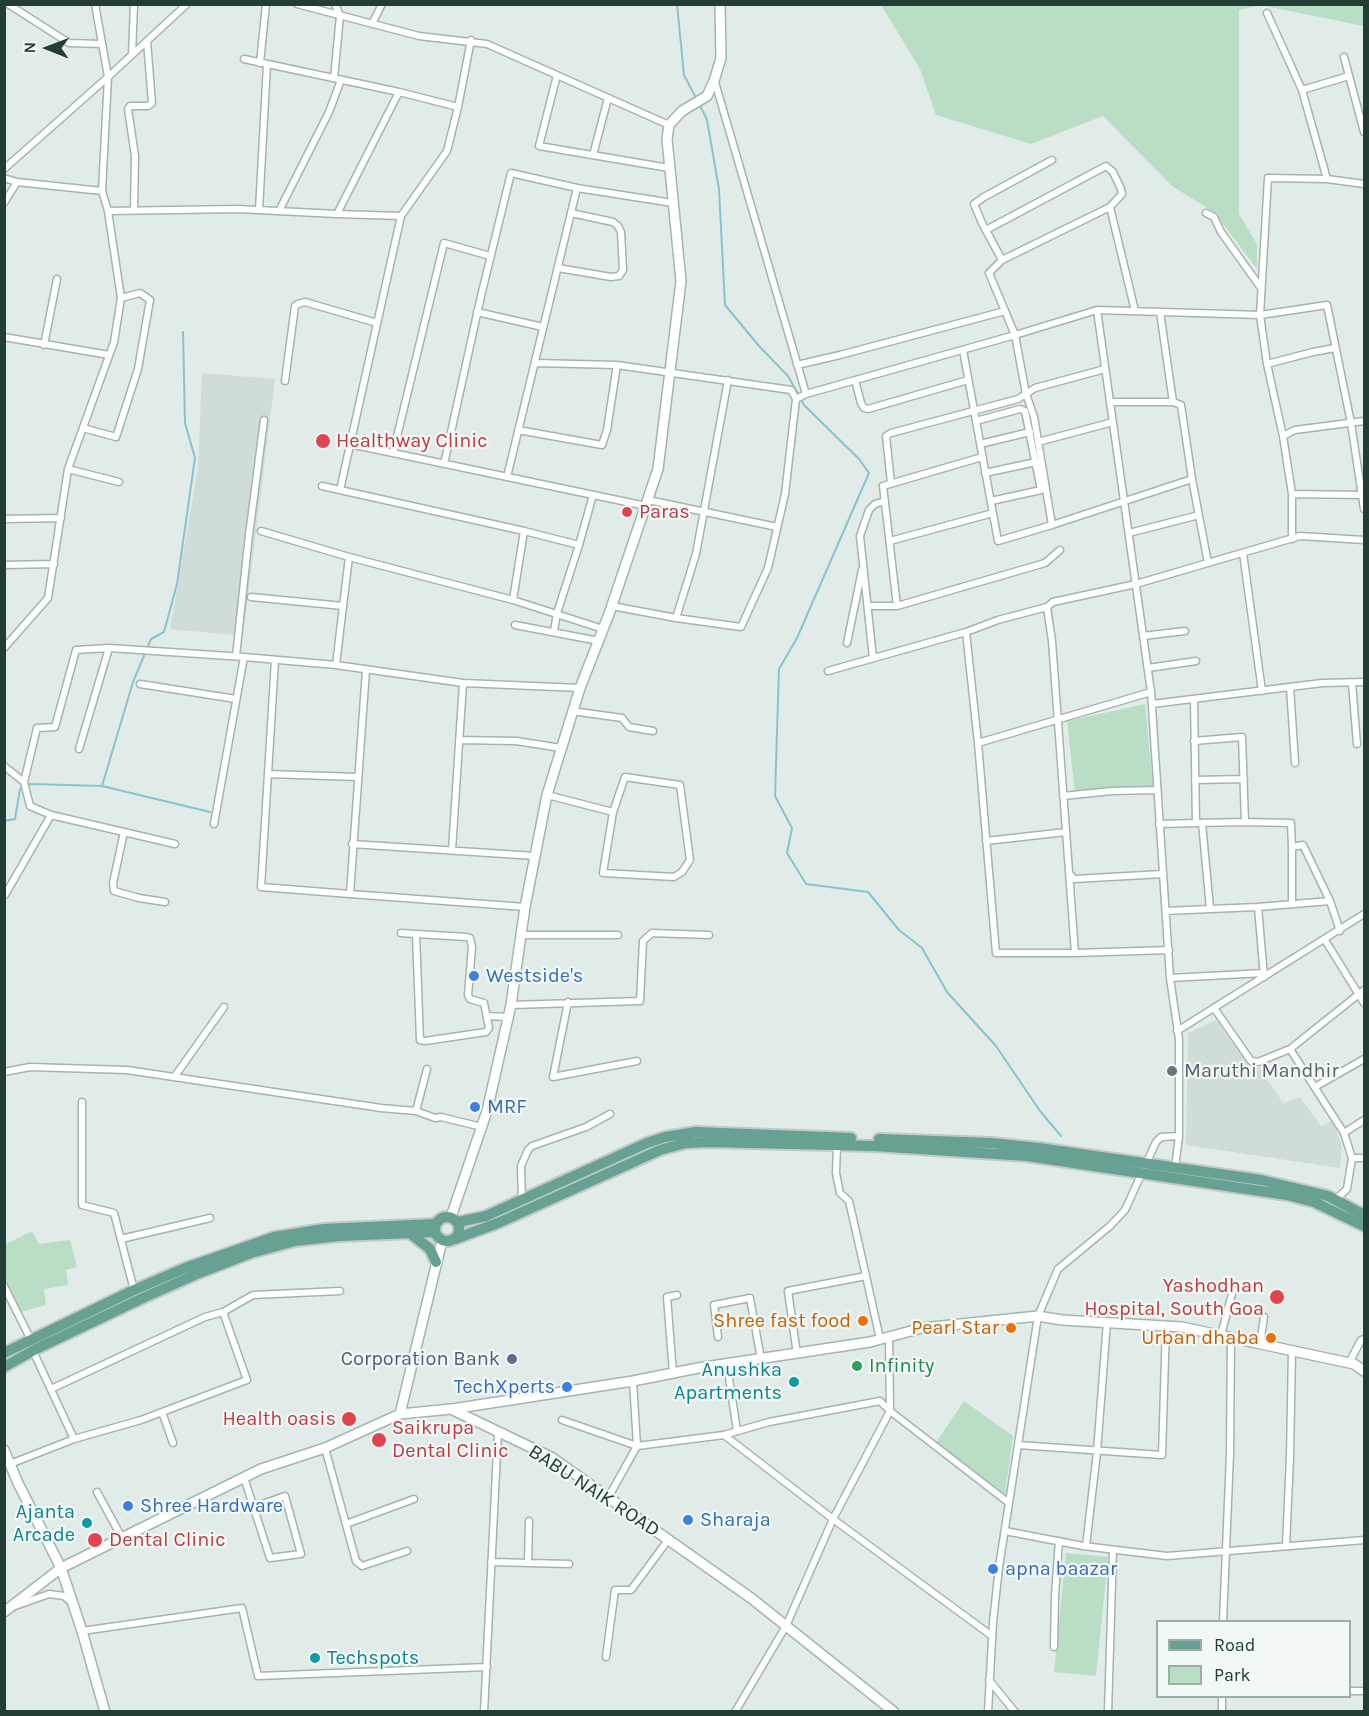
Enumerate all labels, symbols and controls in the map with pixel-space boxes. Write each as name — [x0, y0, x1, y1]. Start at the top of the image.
north arrow — [18, 18, 78, 78]
text: N — [20, 42, 39, 54]
place label: Healthway Clinic — [336, 429, 488, 453]
marker: Healthway Clinic — [314, 432, 332, 450]
place label: Paras — [639, 500, 690, 524]
marker: Paras — [620, 505, 634, 519]
place label: Westside's — [486, 964, 583, 988]
marker: Westside's — [467, 969, 481, 983]
place label: Maruthi Mandhir — [1184, 1059, 1339, 1083]
marker: Maruthi Mandhir — [1165, 1064, 1179, 1078]
place label: MRF — [487, 1095, 527, 1119]
marker: MRF — [468, 1100, 482, 1114]
place label: Yashodhan Hospital, South Goa — [1084, 1274, 1264, 1321]
marker: Yashodhan Hospital, South Goa — [1268, 1288, 1286, 1306]
place label: Shree fast food — [713, 1309, 851, 1333]
marker: Shree fast food — [856, 1314, 870, 1328]
place label: Pearl Star — [911, 1316, 999, 1340]
marker: Pearl Star — [1004, 1321, 1018, 1335]
place label: Urban dhaba — [1141, 1326, 1259, 1350]
marker: Urban dhaba — [1264, 1331, 1278, 1345]
place label: Corporation Bank — [341, 1347, 500, 1371]
marker: Corporation Bank — [505, 1352, 519, 1366]
place label: Infinity — [869, 1354, 934, 1378]
place label: Anushka Apartments — [674, 1358, 782, 1405]
marker: Infinity — [850, 1359, 864, 1373]
place label: TechXperts — [454, 1375, 555, 1399]
marker: Anushka Apartments — [787, 1375, 801, 1389]
marker: TechXperts — [560, 1380, 574, 1394]
place label: Health oasis — [222, 1407, 336, 1431]
marker: Health oasis — [340, 1410, 358, 1428]
place label: Saikrupa Dental Clinic — [392, 1416, 509, 1463]
marker: Saikrupa Dental Clinic — [370, 1431, 388, 1449]
street label: BABU NAIK ROAD — [524, 1440, 664, 1542]
place label: Shree Hardware — [140, 1494, 283, 1518]
marker: Shree Hardware — [121, 1499, 135, 1513]
place label: Ajanta Arcade — [13, 1500, 75, 1547]
place label: Sharaja — [700, 1508, 771, 1532]
marker: Sharaja — [681, 1513, 695, 1527]
marker: Ajanta Arcade — [80, 1516, 94, 1530]
place label: Dental Clinic — [109, 1528, 226, 1552]
marker: Dental Clinic — [86, 1531, 104, 1549]
place label: apna baazar — [1005, 1557, 1117, 1581]
marker: apna baazar — [986, 1562, 1000, 1576]
legend — [1156, 1620, 1351, 1698]
text: Road — [1214, 1634, 1255, 1656]
place label: Techspots — [327, 1646, 419, 1670]
marker: Techspots — [308, 1651, 322, 1665]
text: Park — [1214, 1664, 1251, 1686]

